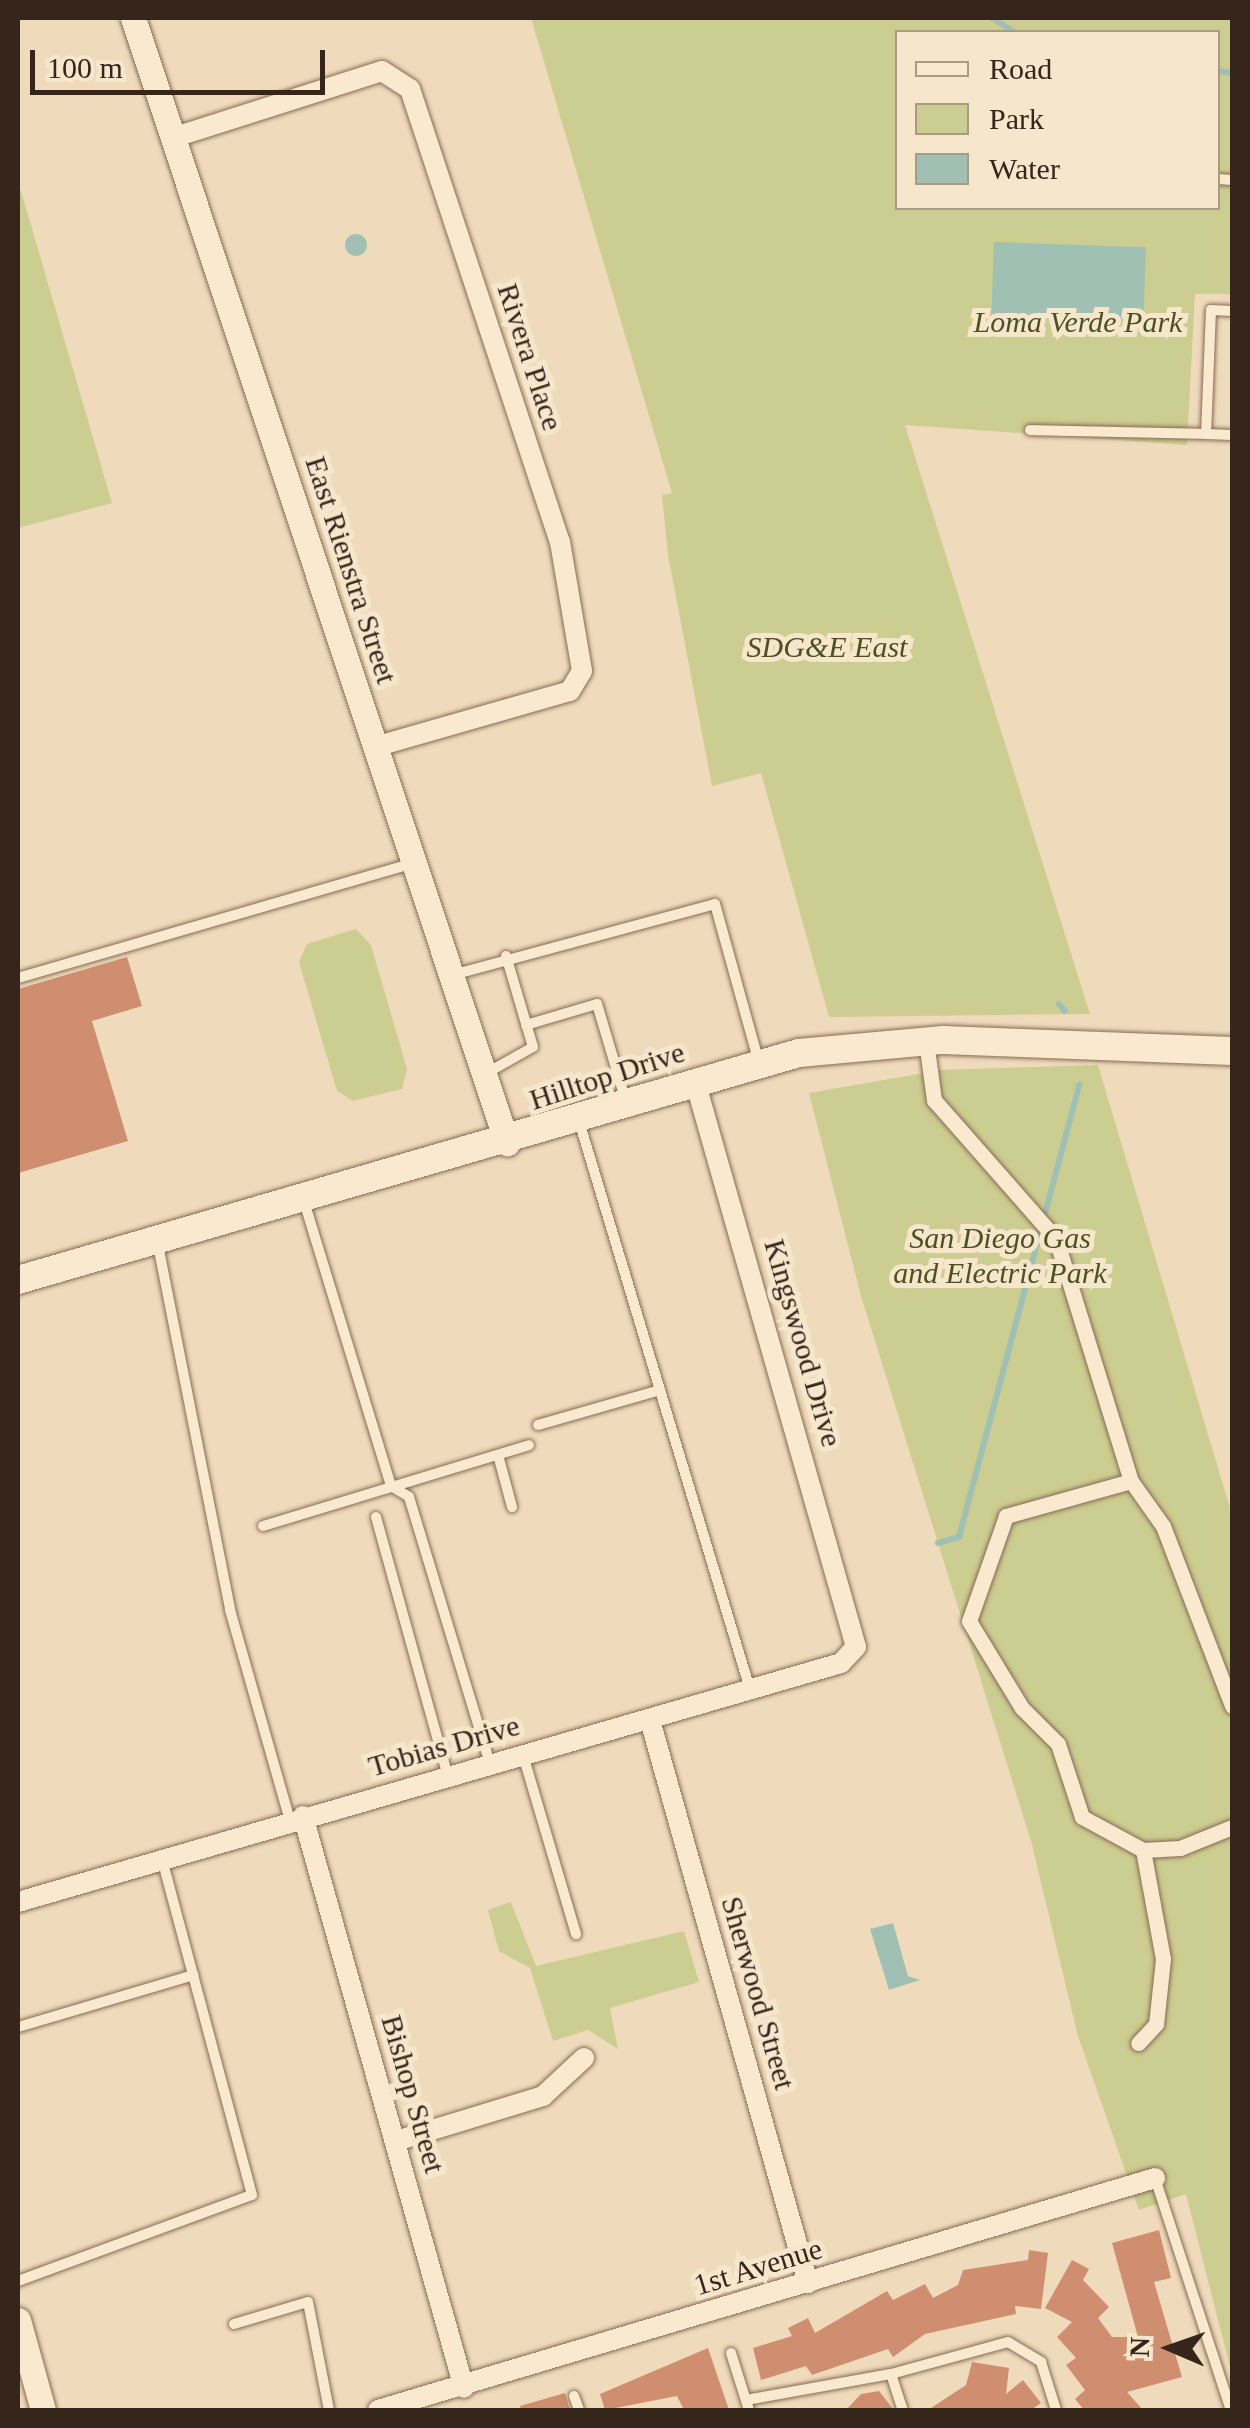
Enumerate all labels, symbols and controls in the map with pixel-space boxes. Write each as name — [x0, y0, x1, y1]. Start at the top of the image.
scale bar — [35, 30, 330, 92]
legend — [895, 30, 1220, 210]
text: 100 m — [47, 51, 123, 84]
text: Road — [989, 52, 1052, 85]
text: Park — [989, 102, 1044, 135]
text: Water — [989, 152, 1060, 185]
street label: Rivera Place — [489, 279, 571, 435]
park label: Loma Verde Park — [974, 304, 1182, 340]
street label: East Rienstra Street — [297, 452, 405, 688]
park label: SDG&E East — [747, 629, 907, 665]
street label: Hilltop Drive — [525, 1034, 689, 1118]
park label: San Diego Gas and Electric Park — [893, 1220, 1107, 1290]
street label: Kingswood Drive — [756, 1235, 850, 1451]
street label: Tobias Drive — [364, 1707, 524, 1785]
street label: Sherwood Street — [713, 1892, 803, 2094]
street label: Bishop Street — [373, 2011, 453, 2177]
street label: 1st Avenue — [689, 2230, 827, 2304]
north arrow — [1120, 2298, 1220, 2398]
text: N — [1124, 2336, 1155, 2358]

